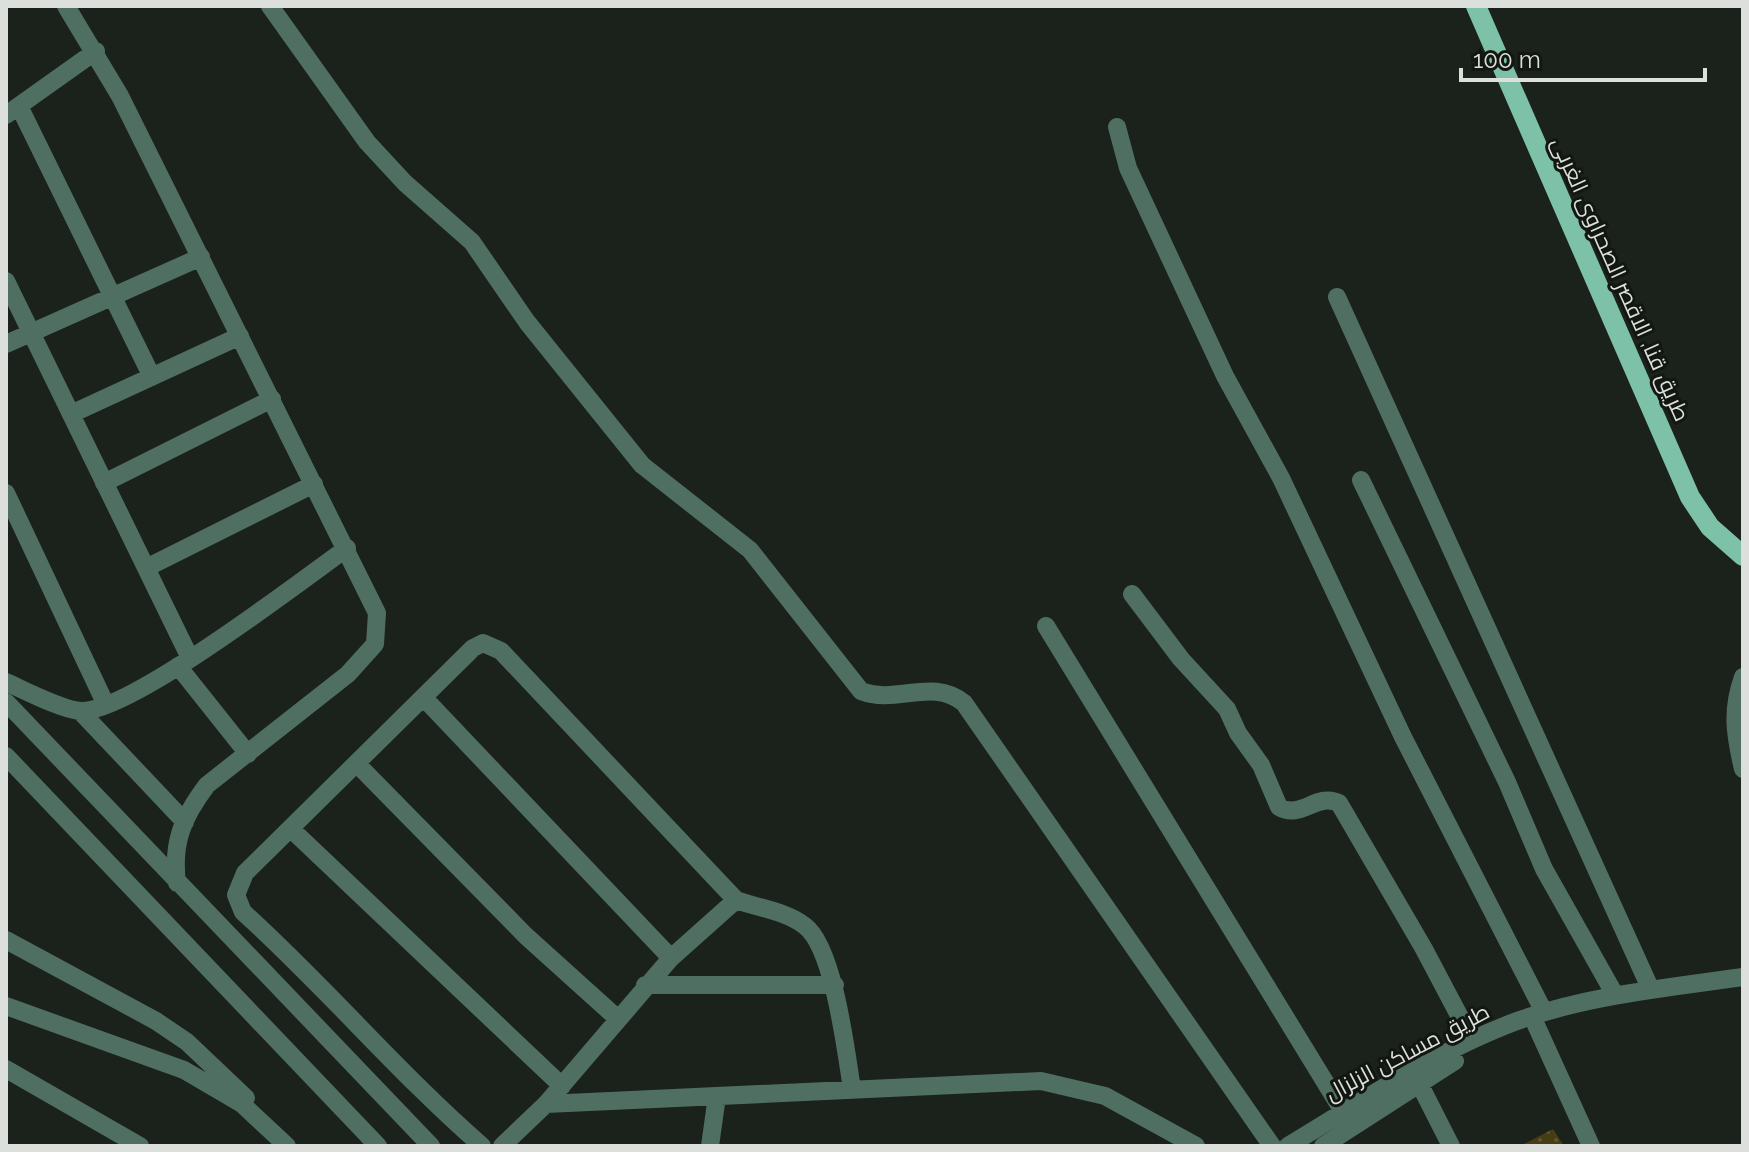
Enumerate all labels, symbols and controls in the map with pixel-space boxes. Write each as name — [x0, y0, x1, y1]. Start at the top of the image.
scale bar — [1461, 32, 1705, 82]
text: 100 m — [1473, 45, 1541, 74]
street label: طريق قنا, الاقصر الصحراوى الغربى — [1546, 133, 1696, 425]
street label: طريق مساكن الزلزال — [1321, 998, 1494, 1107]

